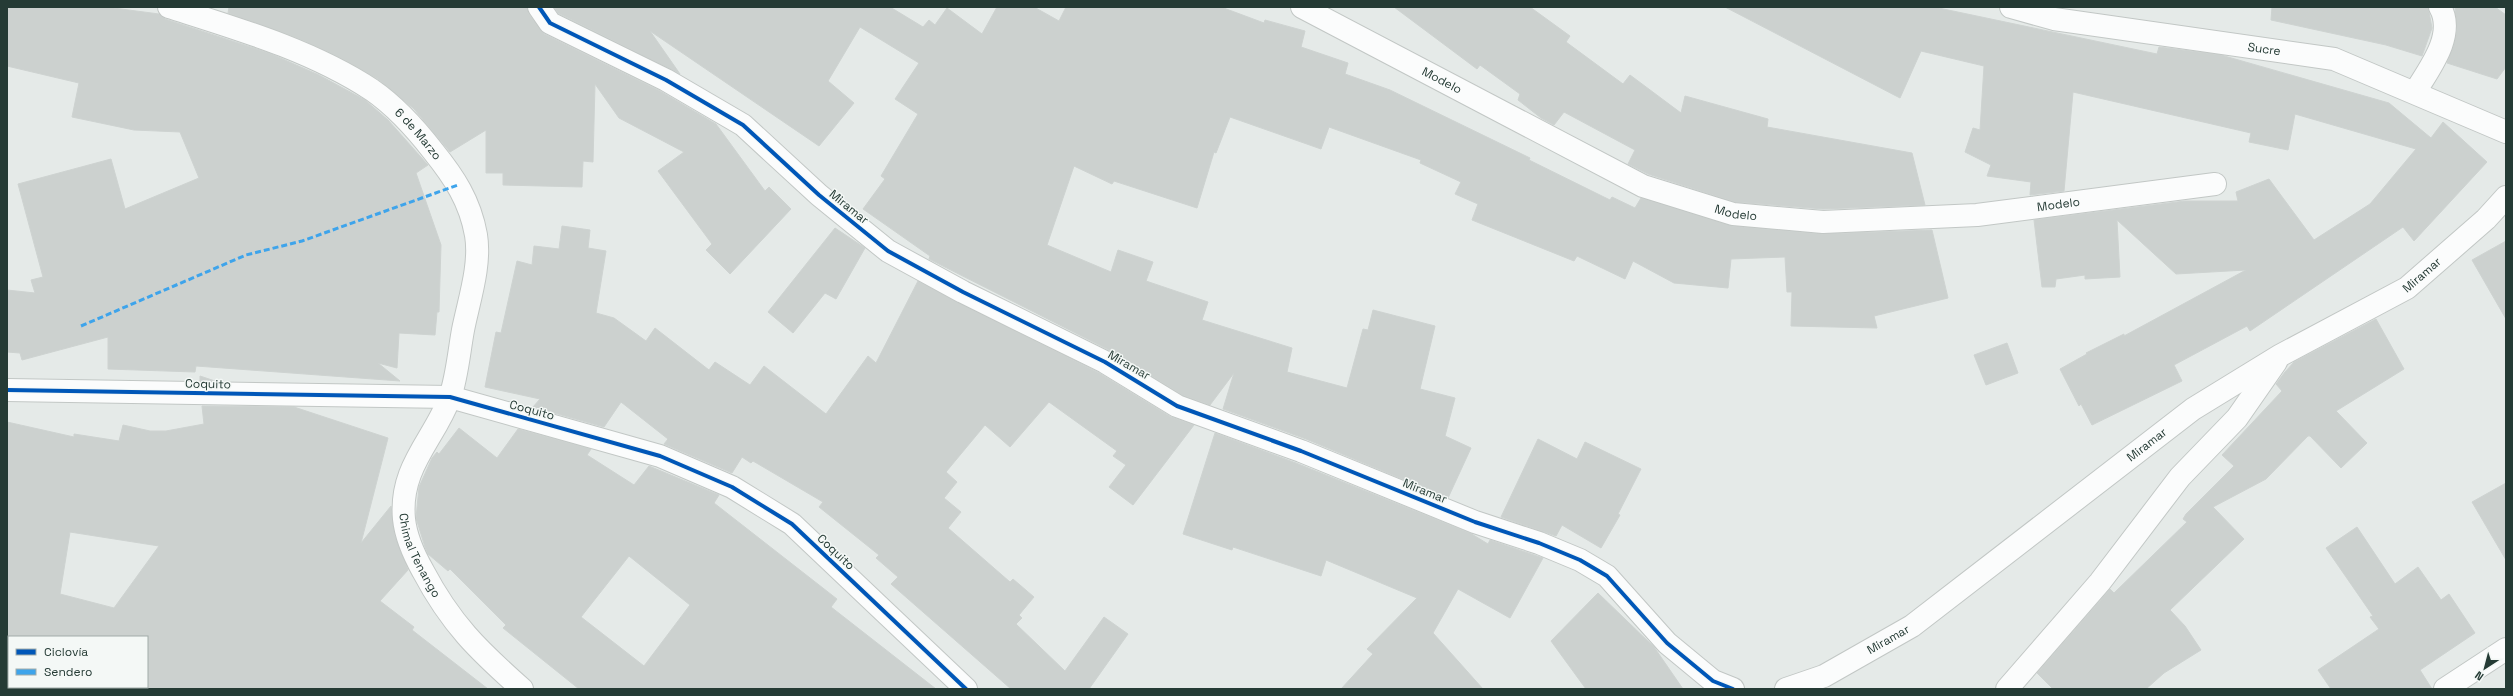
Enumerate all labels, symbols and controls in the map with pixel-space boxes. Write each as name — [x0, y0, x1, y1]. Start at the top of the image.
street label: Sucre — [2247, 39, 2282, 59]
street label: Modelo — [1419, 63, 1465, 98]
street label: 6 de Marzo — [391, 105, 445, 163]
street label: Miramar — [826, 186, 872, 228]
street label: Modelo — [2036, 194, 2081, 215]
street label: Modelo — [1713, 201, 1758, 224]
street label: Miramar — [2399, 254, 2445, 296]
street label: Miramar — [1105, 346, 1153, 384]
street label: Coquito — [185, 376, 231, 392]
street label: Coquito — [508, 396, 556, 424]
street label: Miramar — [2124, 424, 2170, 465]
street label: Miramar — [1401, 475, 1450, 507]
street label: Chimal Tenango — [396, 512, 444, 601]
street label: Coquito — [814, 531, 858, 573]
street label: Miramar — [1864, 621, 1913, 658]
legend — [8, 636, 148, 688]
text: Ciclovía — [44, 644, 88, 660]
north arrow — [2465, 648, 2505, 688]
text: Sendero — [44, 664, 92, 680]
text: N — [2472, 668, 2486, 684]

